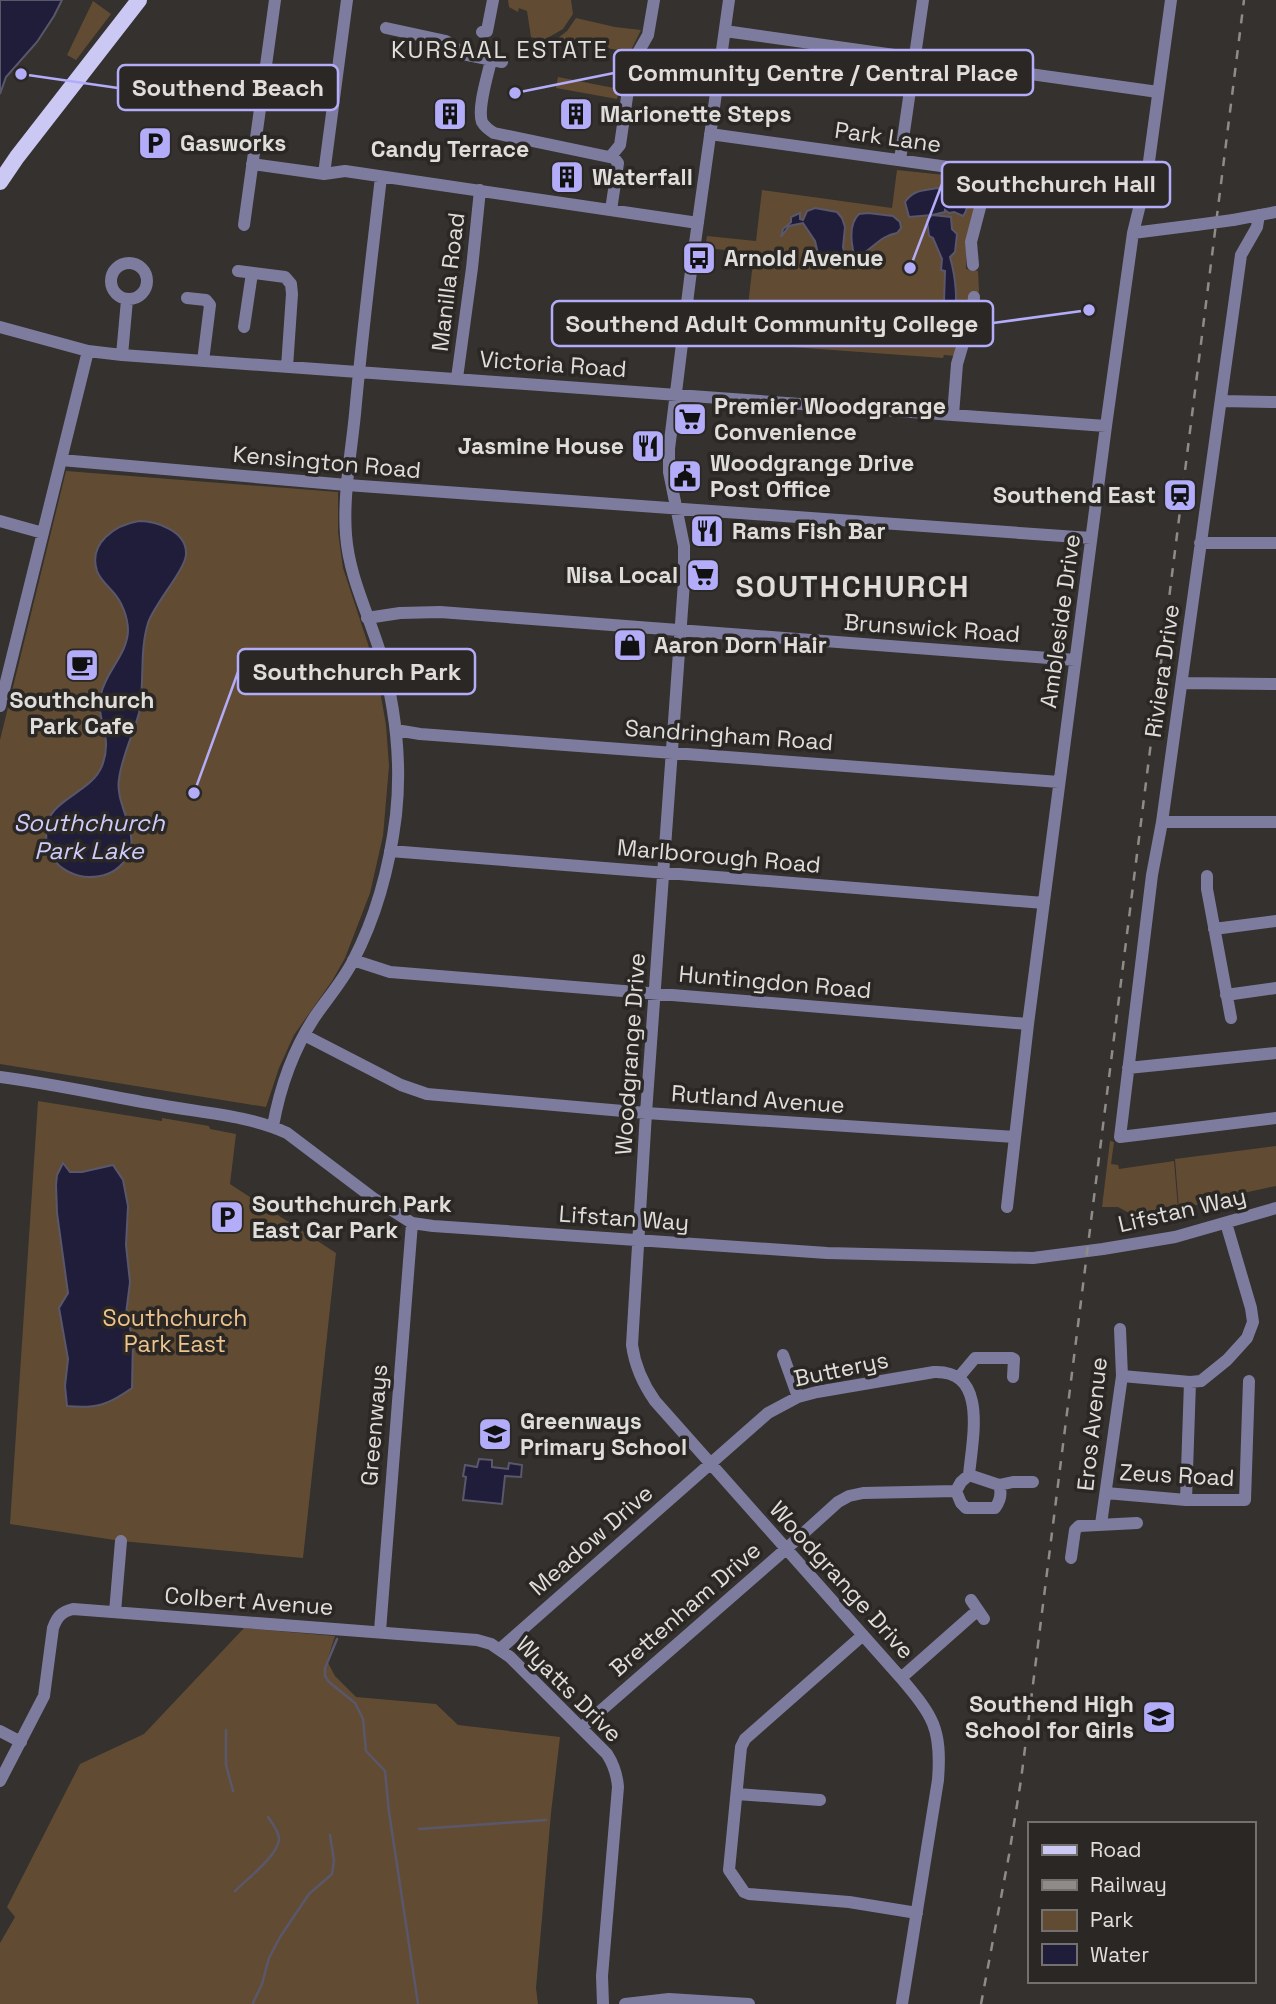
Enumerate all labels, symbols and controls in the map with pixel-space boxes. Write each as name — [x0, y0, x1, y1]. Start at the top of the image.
district label: KURSAAL ESTATE — [391, 34, 609, 65]
callout: Community Centre / Central Place — [614, 50, 1033, 95]
text: Community Centre / Central Place — [628, 57, 1018, 88]
callout: Southend Beach — [118, 65, 338, 110]
text: Southend Beach — [132, 72, 324, 103]
building icon: Candy Terrace — [431, 95, 469, 133]
building icon: Marionette Steps — [557, 95, 595, 133]
place label: Marionette Steps — [600, 99, 791, 129]
street label: Park Lane — [833, 115, 943, 159]
parking icon: Gasworks — [136, 124, 174, 162]
place label: Gasworks — [180, 128, 286, 158]
place label: Candy Terrace — [371, 134, 529, 164]
building icon: Waterfall — [548, 158, 586, 196]
place label: Waterfall — [592, 162, 693, 192]
callout: Southchurch Hall — [942, 162, 1170, 207]
text: Southchurch Hall — [956, 168, 1156, 199]
street label: Manilla Road — [425, 211, 471, 353]
bus stop icon: Arnold Avenue — [680, 239, 718, 277]
place label: Arnold Avenue — [724, 243, 884, 273]
callout: Southend Adult Community College — [552, 301, 993, 346]
text: Southend Adult Community College — [566, 308, 978, 339]
street label: Victoria Road — [478, 344, 628, 384]
place label: Premier Woodgrange Convenience — [714, 391, 946, 447]
supermarket icon: Premier Woodgrange Convenience — [671, 400, 709, 438]
restaurant icon: Jasmine House — [629, 427, 667, 465]
place label: Jasmine House — [458, 431, 624, 461]
street label: Kensington Road — [232, 439, 422, 485]
place label: Woodgrange Drive Post Office — [710, 448, 914, 504]
public building icon: Woodgrange Drive Post Office — [666, 457, 704, 495]
station icon: Southend East — [1161, 476, 1199, 514]
place label: Southend East — [993, 480, 1156, 510]
restaurant icon: Rams Fish Bar — [688, 512, 726, 550]
place label: Rams Fish Bar — [732, 516, 886, 546]
street label: Ambleside Drive — [1033, 532, 1087, 710]
supermarket icon: Nisa Local — [684, 556, 722, 594]
place label: Nisa Local — [566, 560, 678, 590]
district label: SOUTHCHURCH — [735, 567, 971, 606]
street label: Riviera Drive — [1138, 602, 1186, 740]
street label: Brunswick Road — [843, 607, 1021, 649]
shop icon: Aaron Dorn Hair — [611, 626, 649, 664]
place label: Aaron Dorn Hair — [654, 630, 827, 660]
cafe icon: Southchurch Park Cafe — [63, 646, 101, 684]
callout: Southchurch Park — [238, 649, 475, 694]
text: Southchurch Park — [253, 656, 462, 687]
place label: Southchurch Park Cafe — [10, 685, 154, 741]
street label: Sandringham Road — [624, 713, 834, 757]
water label: Southchurch Park Lake — [13, 807, 166, 866]
street label: Marlborough Road — [616, 832, 822, 880]
street label: Woodgrange Drive — [608, 952, 652, 1156]
street label: Huntingdon Road — [677, 959, 873, 1005]
street label: Rutland Avenue — [670, 1078, 846, 1120]
street label: Lifstan Way — [1115, 1181, 1249, 1239]
place label: Southchurch Park East Car Park — [252, 1189, 452, 1245]
parking icon: Southchurch Park East Car Park — [208, 1198, 246, 1236]
street label: Lifstan Way — [558, 1198, 690, 1238]
park label: Southchurch Park East — [103, 1303, 247, 1359]
street label: Butterys — [791, 1344, 891, 1394]
street label: Eros Avenue — [1070, 1356, 1114, 1492]
street label: Greenways — [354, 1363, 394, 1487]
place label: Greenways Primary School — [520, 1406, 687, 1462]
school or university icon: Greenways Primary School — [476, 1415, 514, 1453]
street label: Zeus Road — [1119, 1457, 1235, 1493]
street label: Meadow Drive — [523, 1478, 659, 1602]
street label: Woodgrange Drive — [763, 1495, 921, 1665]
street label: Brettenham Drive — [603, 1535, 767, 1683]
street label: Colbert Avenue — [164, 1580, 334, 1622]
street label: Wyatts Drive — [509, 1629, 629, 1749]
place label: Southend High School for Girls — [965, 1689, 1134, 1745]
school or university icon: Southend High School for Girls — [1140, 1698, 1178, 1736]
legend — [1028, 1822, 1255, 1983]
text: Road — [1090, 1836, 1142, 1863]
text: Railway — [1090, 1871, 1167, 1898]
text: Park — [1090, 1906, 1134, 1933]
text: Water — [1090, 1941, 1149, 1968]

